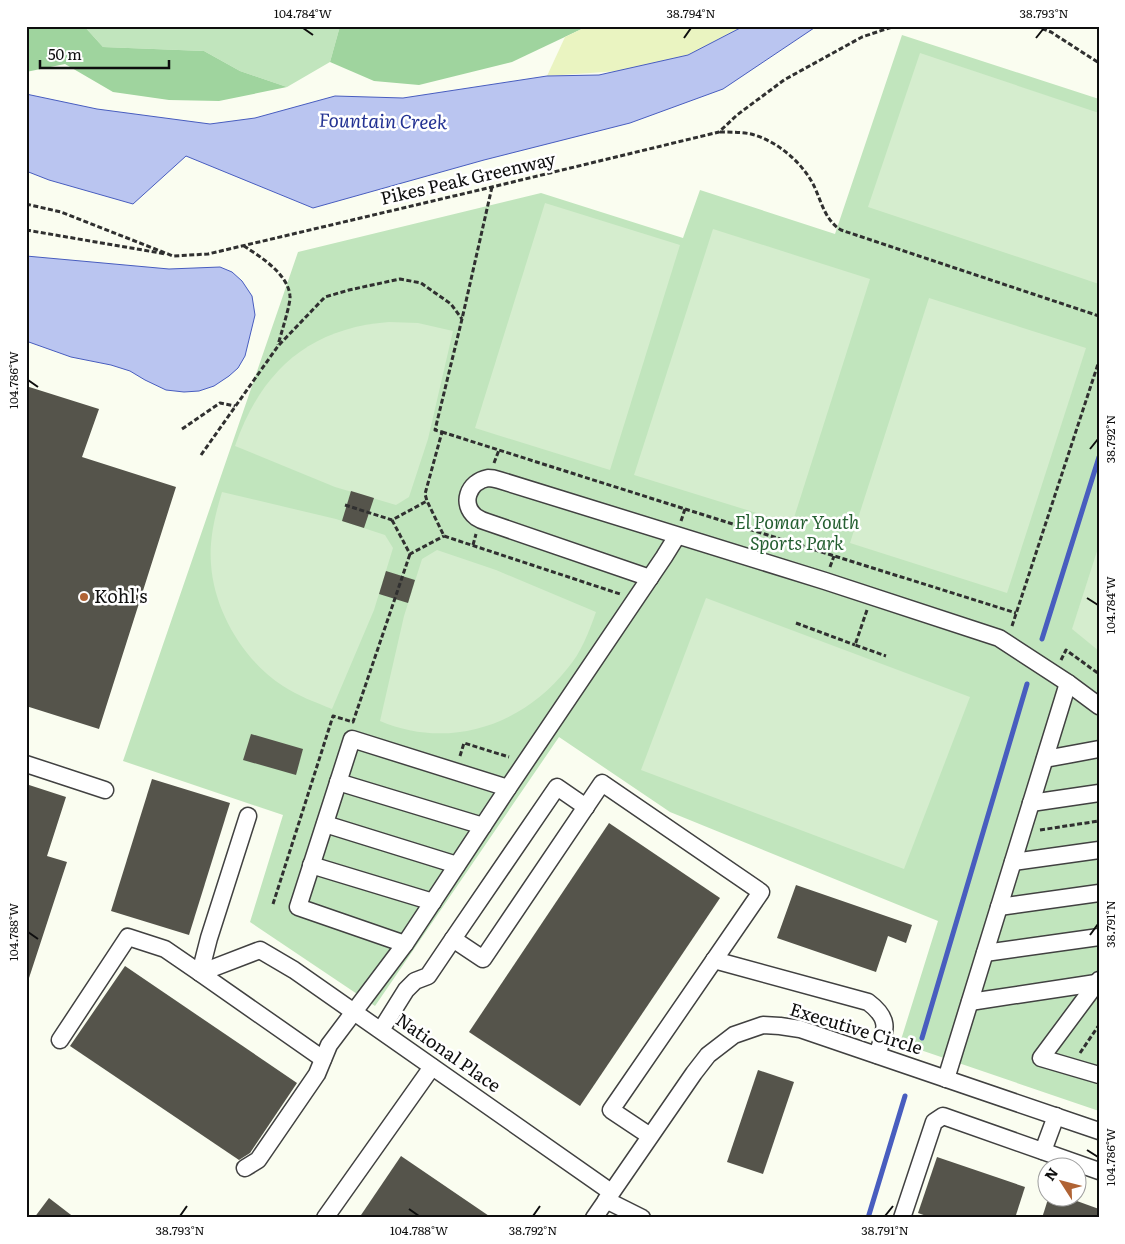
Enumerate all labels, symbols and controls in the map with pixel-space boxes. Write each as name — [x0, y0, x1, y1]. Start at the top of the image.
text: 104.784°W — [274, 4, 332, 22]
text: 38.794°N — [666, 4, 716, 22]
text: 38.793°N — [1019, 4, 1069, 22]
scale bar — [40, 38, 169, 70]
text: 50 m — [48, 42, 82, 65]
water label: Fountain Creek — [318, 105, 448, 135]
street label: Pikes Peak Greenway — [377, 144, 558, 211]
text: 104.786°W — [4, 351, 22, 409]
text: 38.792°N — [1101, 415, 1119, 463]
park label: El Pomar Youth Sports Park — [735, 508, 860, 556]
text: 104.784°W — [1101, 576, 1119, 634]
place label: Kohl's — [94, 582, 147, 609]
marker: Kohl's — [78, 591, 90, 603]
text: 38.791°N — [1101, 900, 1119, 948]
text: 104.788°W — [4, 903, 22, 961]
street label: Executive Circle — [787, 995, 926, 1061]
street label: National Place — [391, 1005, 507, 1098]
text: 104.786°W — [1101, 1128, 1119, 1186]
north arrow — [1038, 1156, 1088, 1206]
text: N — [1039, 1163, 1062, 1184]
text: 38.793°N — [155, 1221, 205, 1239]
text: 104.788°W — [390, 1221, 448, 1239]
text: 38.792°N — [509, 1221, 557, 1239]
text: 38.791°N — [861, 1221, 909, 1239]

